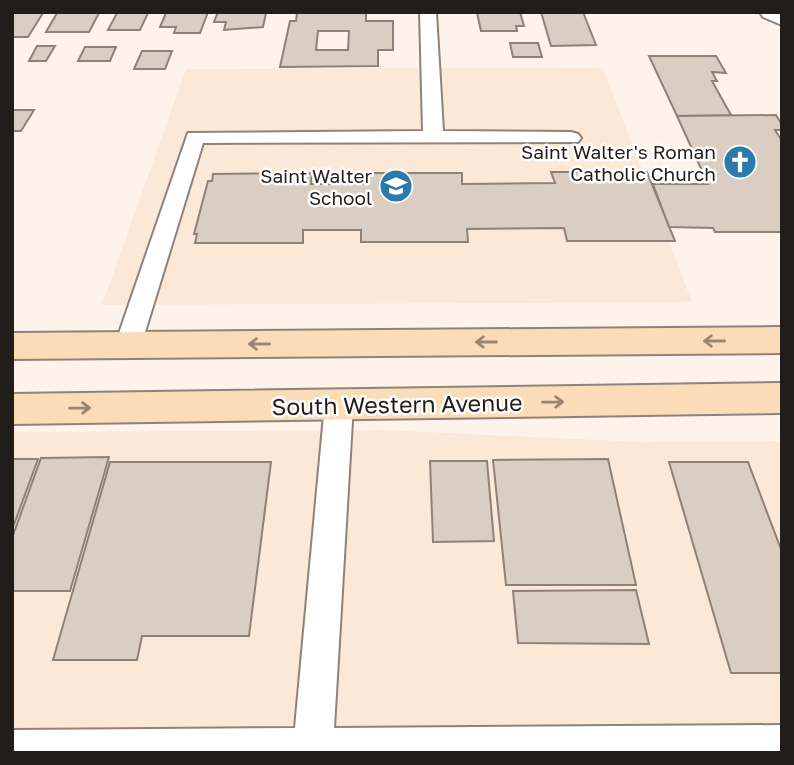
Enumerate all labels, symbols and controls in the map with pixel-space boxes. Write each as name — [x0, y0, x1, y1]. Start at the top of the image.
place label: Saint Walter's Roman Catholic Church — [521, 140, 716, 185]
church icon: Saint Walter's Roman Catholic Church — [721, 143, 759, 181]
place label: Saint Walter School — [260, 164, 373, 209]
school or university icon: Saint Walter School — [377, 167, 415, 205]
one-way arrow — [702, 334, 725, 347]
one-way arrow — [475, 335, 498, 349]
one-way arrow — [247, 337, 270, 351]
street label: South Western Avenue — [271, 388, 523, 420]
one-way arrow — [541, 395, 564, 408]
one-way arrow — [69, 401, 92, 415]

